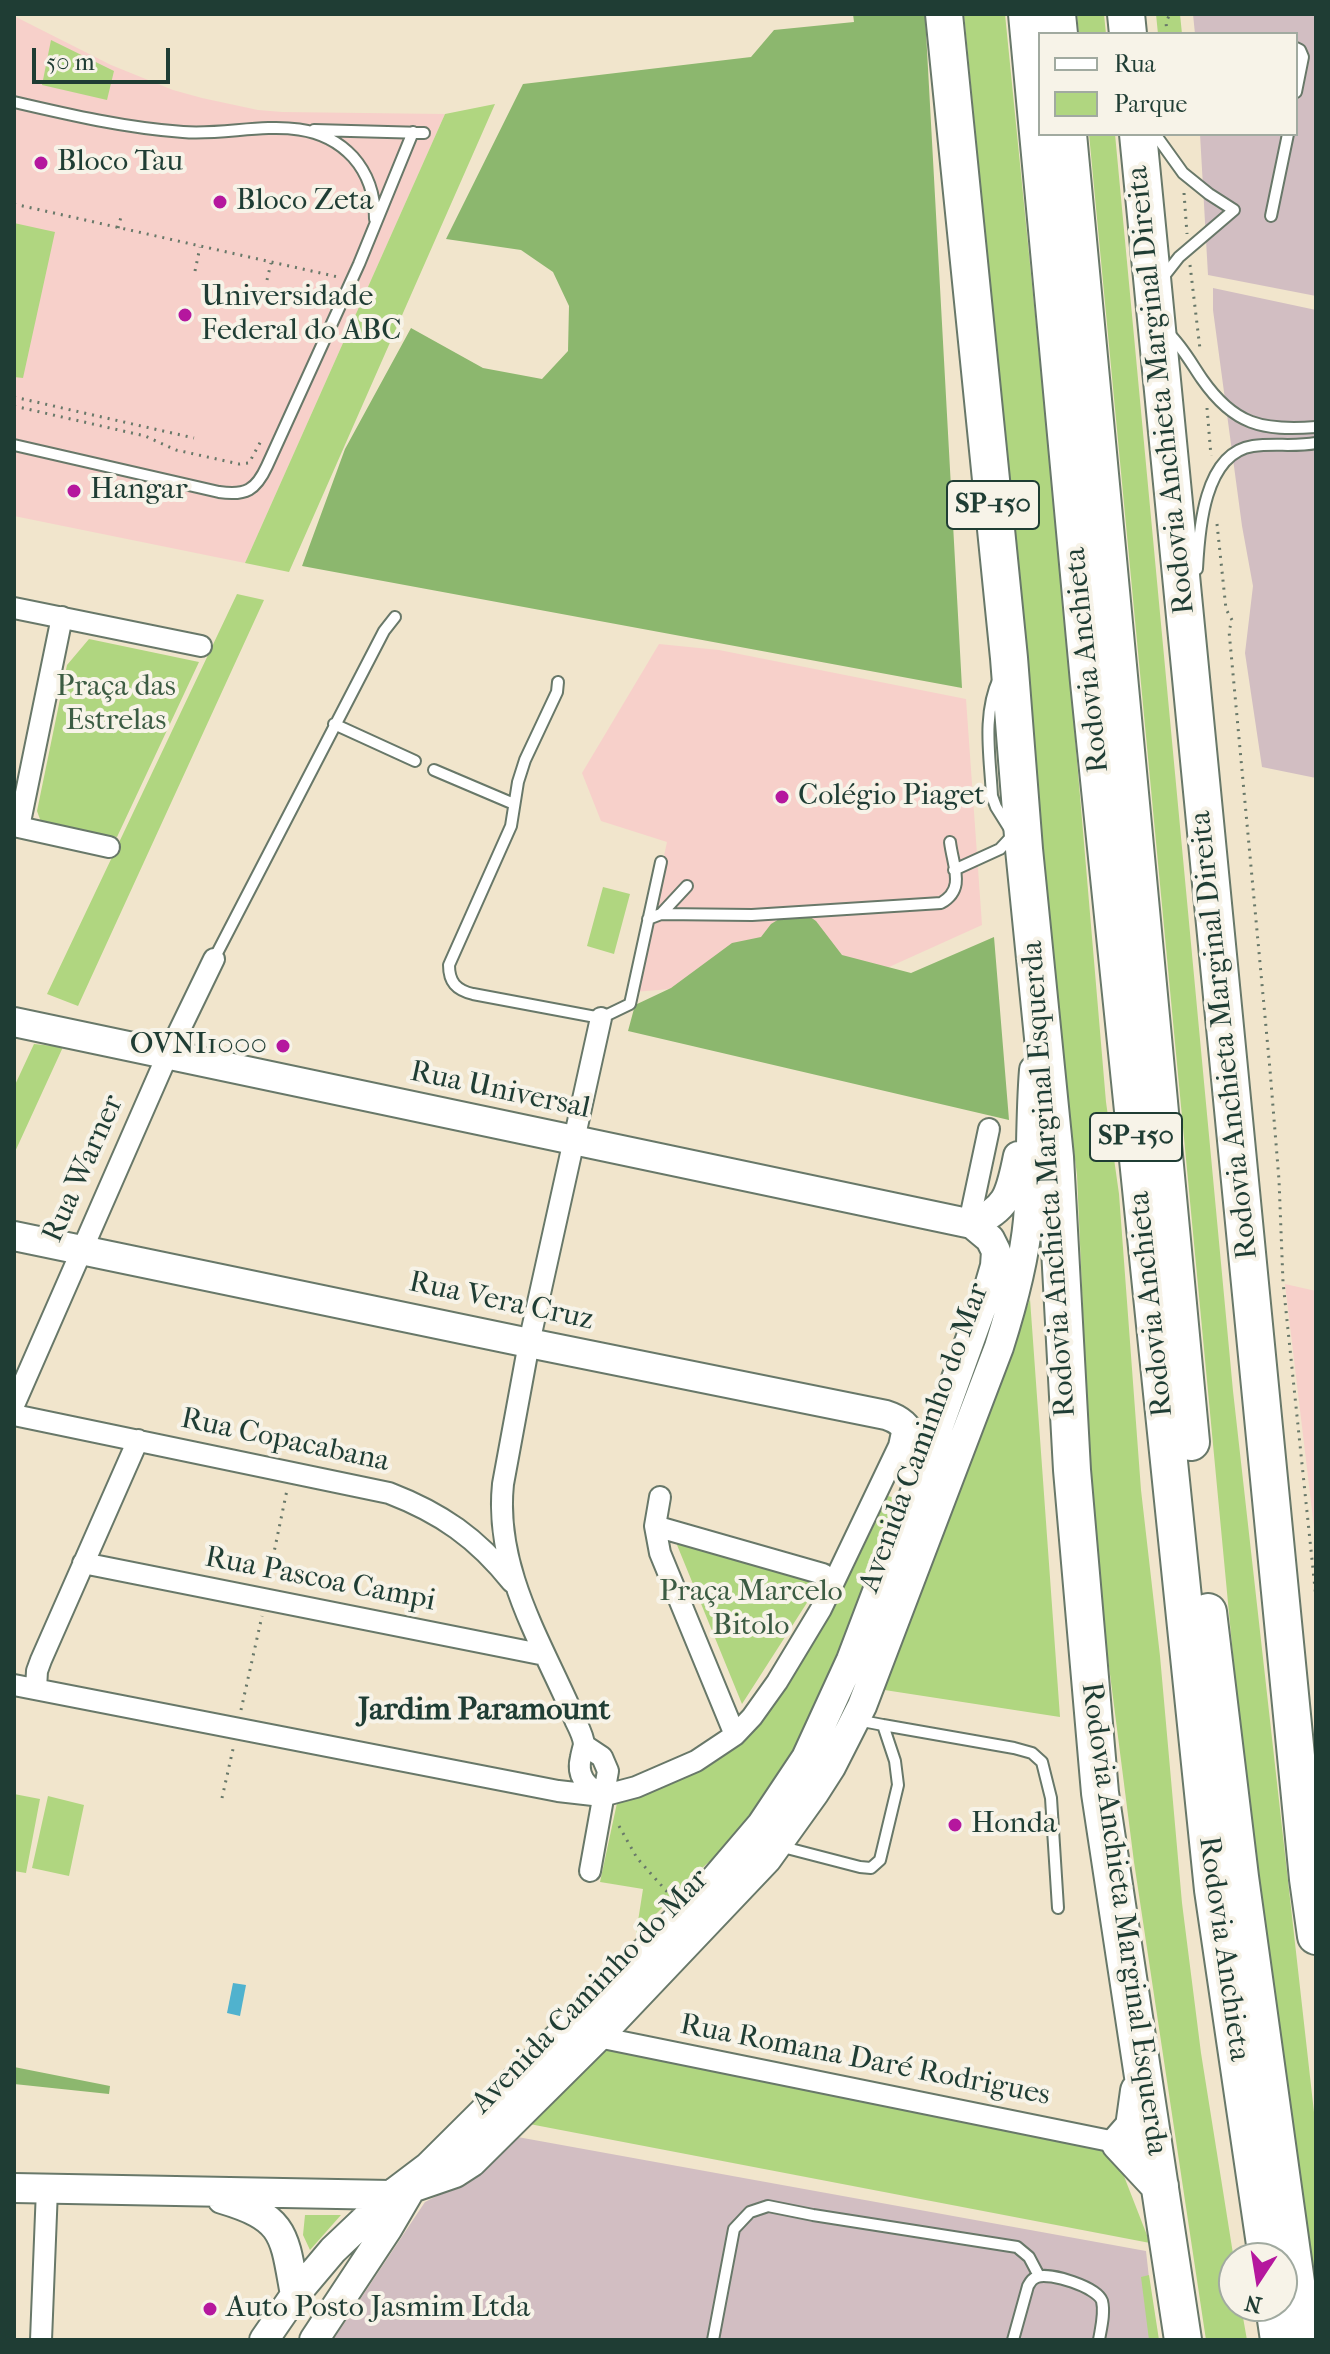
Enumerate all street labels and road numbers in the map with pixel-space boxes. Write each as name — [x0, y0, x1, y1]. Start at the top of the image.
street label: Rodovia Anchieta Marginal Direita — [1121, 164, 1203, 616]
road number: SP-150 — [947, 481, 1039, 529]
street label: Rodovia Anchieta — [1058, 545, 1118, 775]
street label: Rodovia Anchieta Marginal Direita — [1184, 809, 1266, 1261]
street label: Rodovia Anchieta Marginal Esquerda — [1015, 940, 1085, 1418]
street label: Rua Universal — [407, 1054, 593, 1128]
street label: Rua Warner — [36, 1090, 132, 1248]
road number: SP-150 — [1090, 1113, 1182, 1161]
street label: Rodovia Anchieta — [1122, 1189, 1182, 1419]
street label: Rua Vera Cruz — [406, 1265, 596, 1339]
street label: Avenida Caminho do Mar — [852, 1278, 998, 1598]
street label: Rua Copacabana — [178, 1401, 392, 1481]
street label: Rua Pascoa Campi — [202, 1540, 438, 1620]
street label: Rodovia Anchieta Marginal Esquerda — [1072, 1680, 1174, 2158]
street label: Rodovia Anchieta — [1189, 1834, 1257, 2064]
street label: Avenida Caminho do Mar — [465, 1862, 717, 2122]
street label: Rua Romana Daré Rodrigues — [677, 2007, 1053, 2115]

